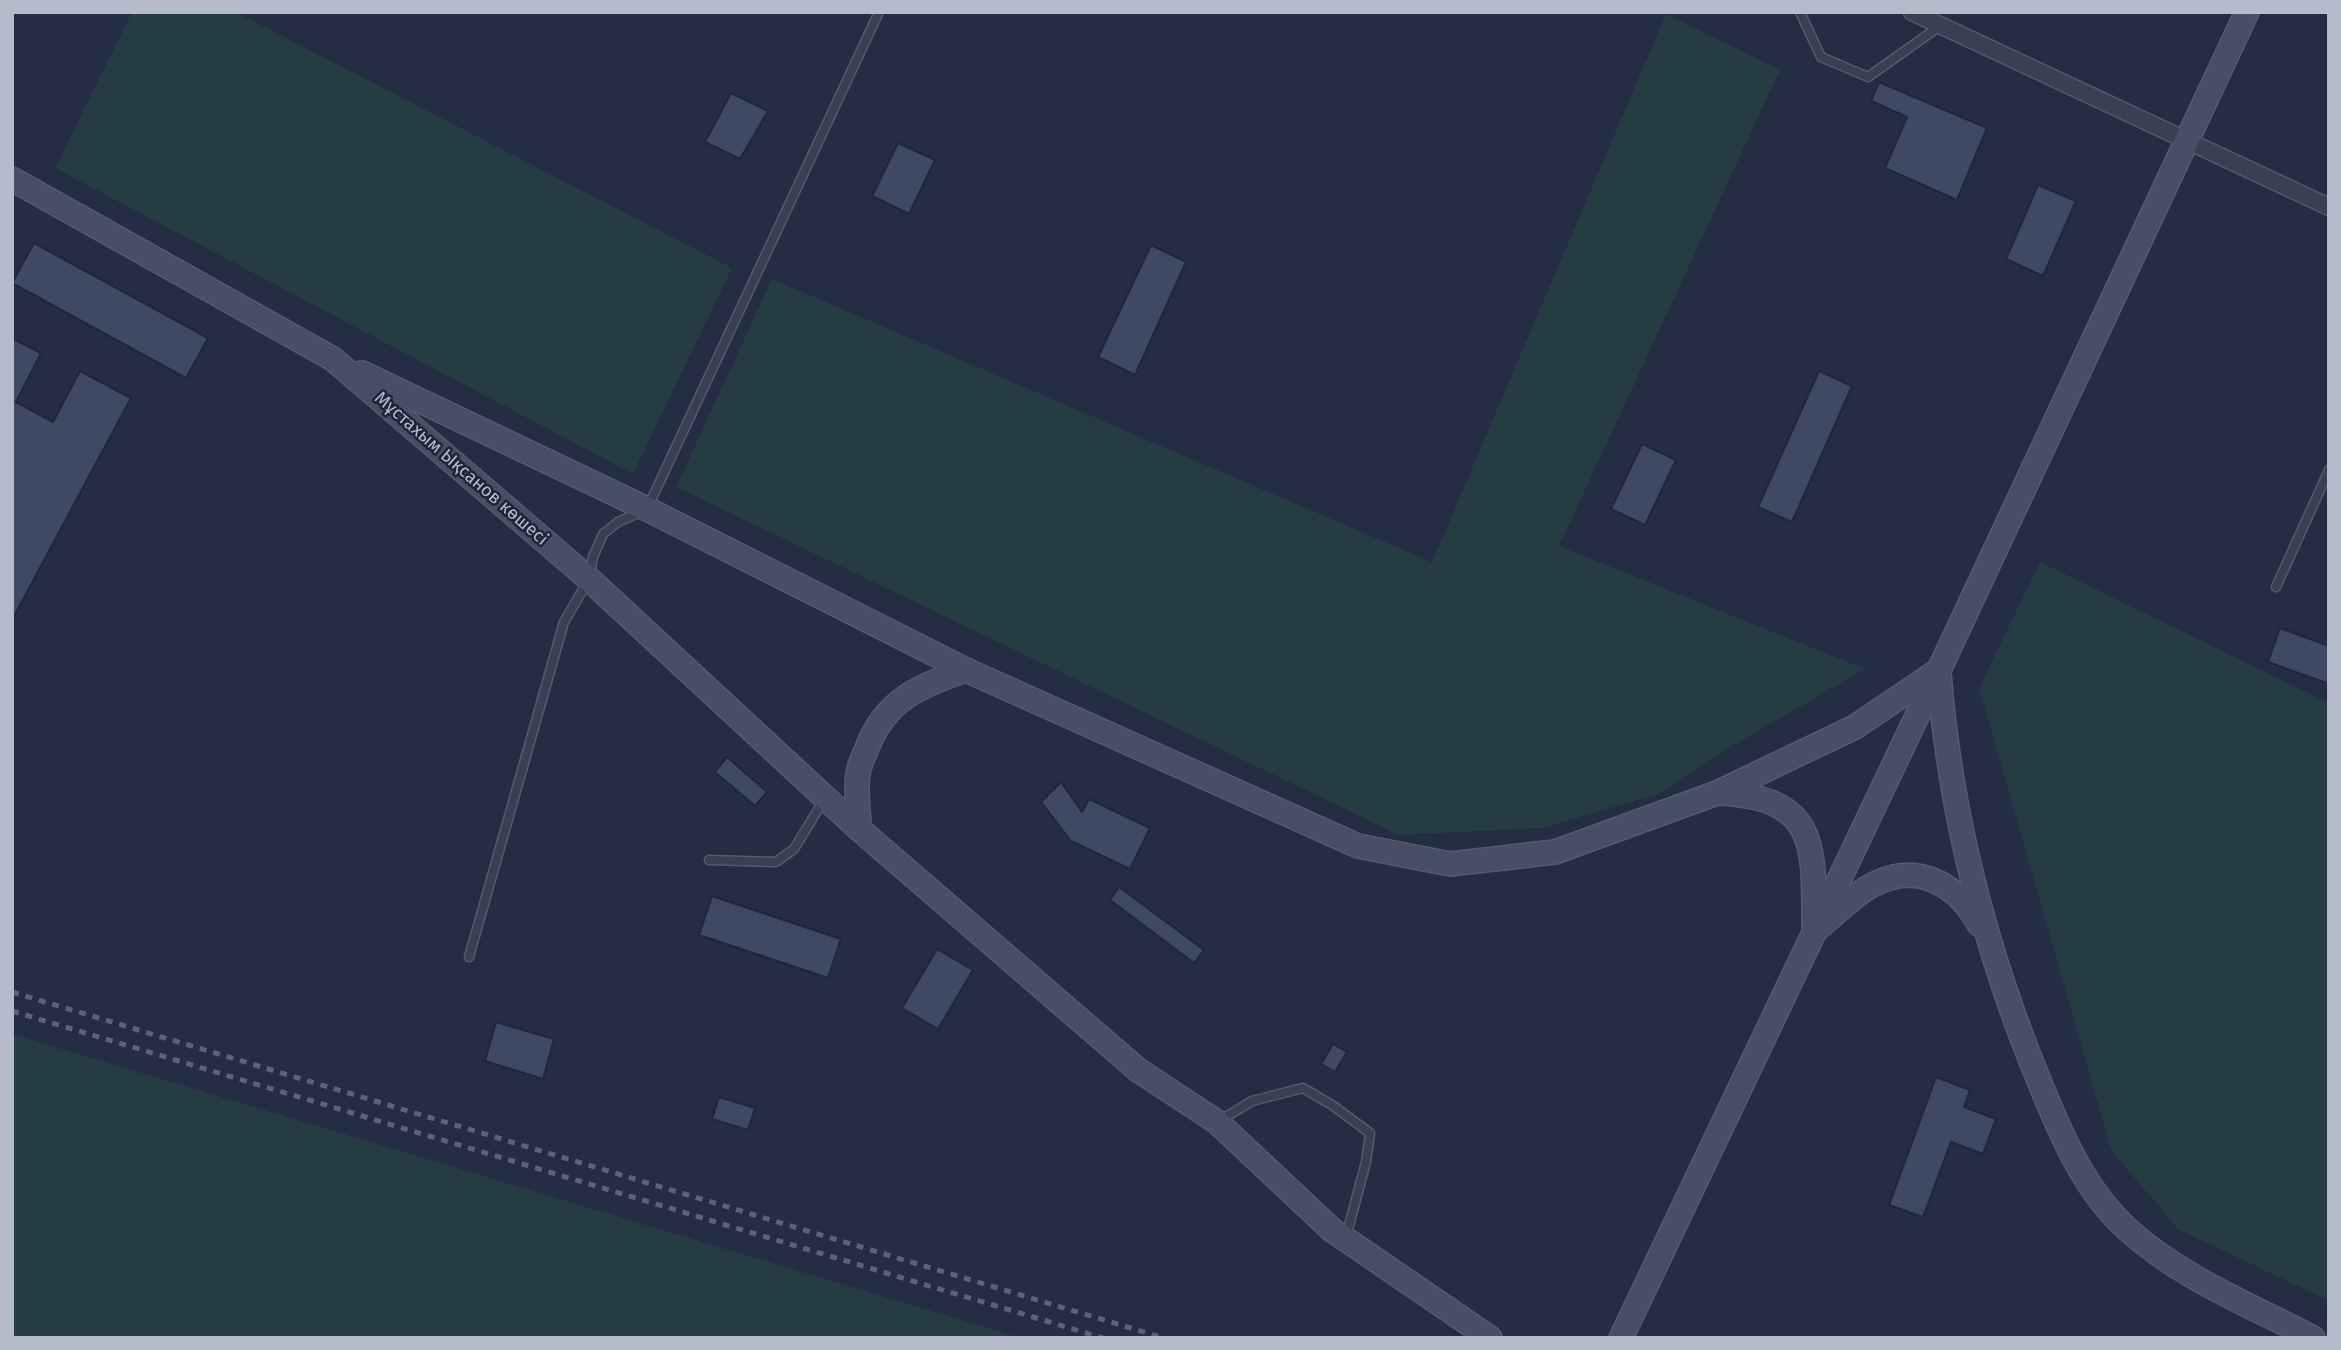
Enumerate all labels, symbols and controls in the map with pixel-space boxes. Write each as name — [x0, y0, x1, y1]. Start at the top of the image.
street label: Мұстахым Ықсанов көшесі — [370, 388, 552, 550]

